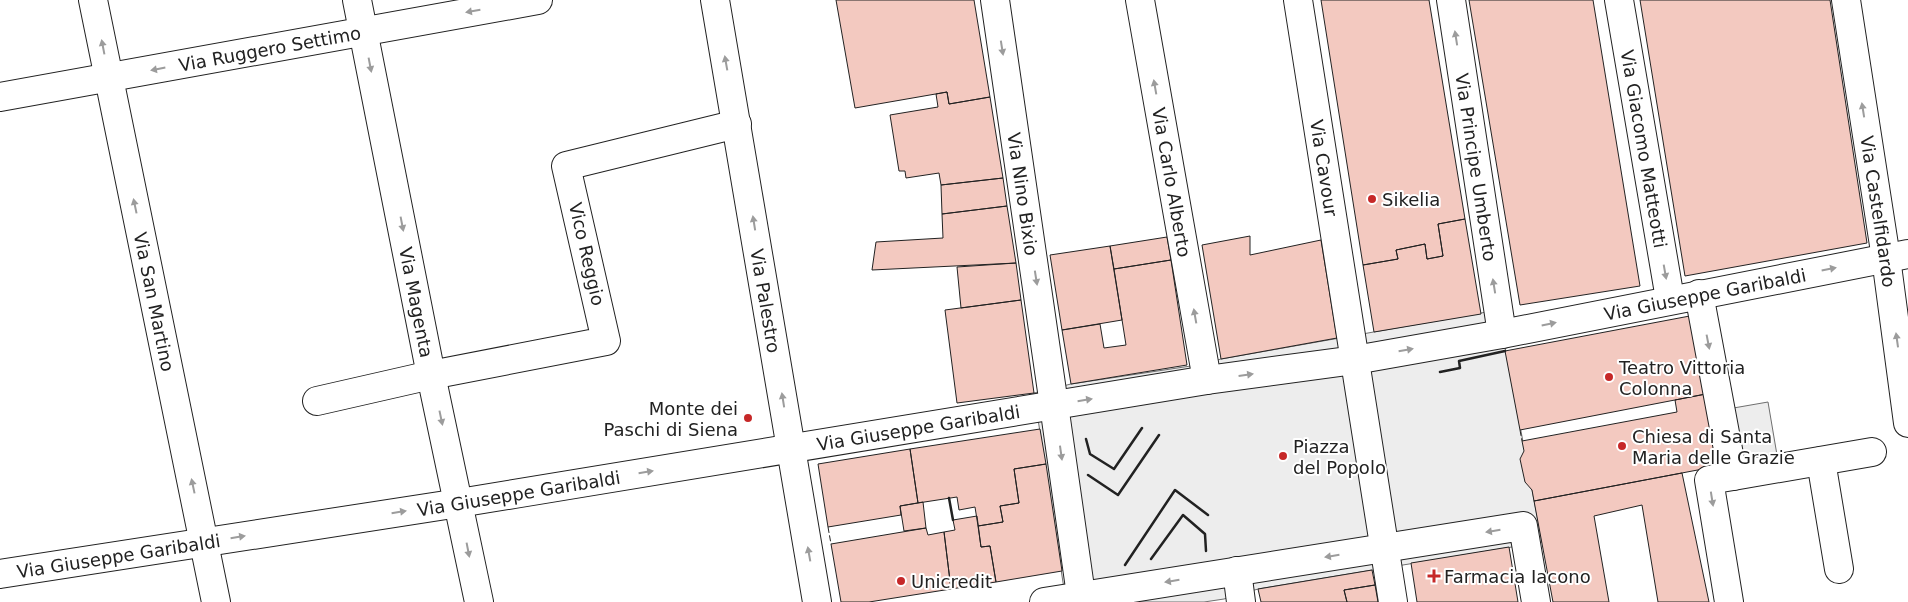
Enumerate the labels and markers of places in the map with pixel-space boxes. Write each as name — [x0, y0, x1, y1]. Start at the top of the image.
place label: Sikelia — [1382, 189, 1440, 210]
marker: Sikelia — [1366, 193, 1378, 205]
place label: Teatro Vittoria Colonna — [1618, 357, 1745, 399]
marker: Teatro Vittoria Colonna — [1603, 371, 1615, 383]
place label: Monte dei Paschi di Siena — [603, 398, 738, 440]
marker: Monte dei Paschi di Siena — [742, 412, 754, 424]
place label: Chiesa di Santa Maria delle Grazie — [1632, 426, 1795, 468]
place label: Piazza del Popolo — [1293, 436, 1386, 478]
marker: Chiesa di Santa Maria delle Grazie — [1616, 440, 1628, 452]
marker: Piazza del Popolo — [1277, 450, 1289, 462]
place label: Farmacia Iacono — [1444, 566, 1591, 587]
marker: Farmacia Iacono — [1428, 570, 1440, 582]
place label: Unicredit — [911, 571, 992, 592]
marker: Unicredit — [895, 575, 907, 587]

